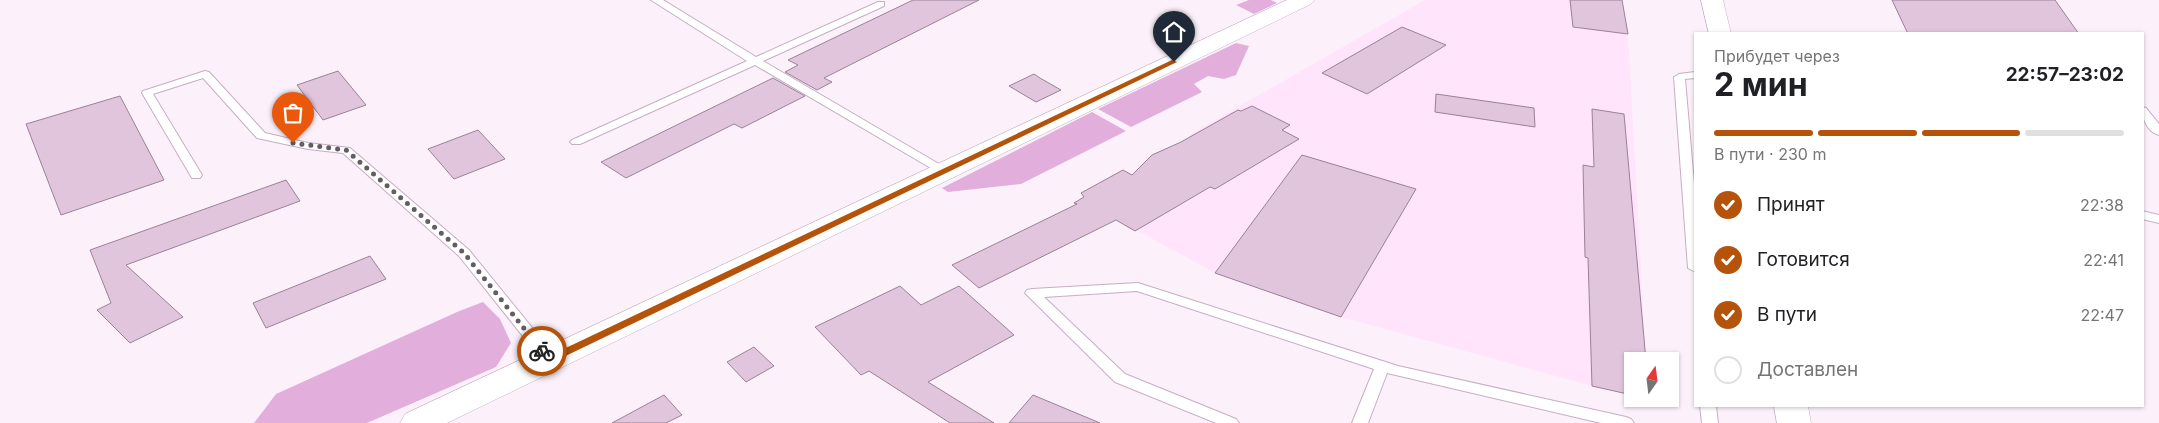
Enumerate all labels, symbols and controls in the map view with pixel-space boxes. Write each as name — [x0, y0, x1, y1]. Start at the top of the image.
pin — [1153, 11, 1195, 62]
icon: home — [1160, 18, 1188, 46]
text: Прибудет через — [1714, 46, 1840, 66]
text: 22:57–23:02 — [2006, 63, 2124, 86]
text: 2 мин — [1714, 65, 1808, 104]
pin — [272, 92, 314, 143]
icon: bag — [279, 99, 307, 127]
text: В пути · 230 m — [1714, 144, 1826, 164]
icon: check — [1714, 191, 1742, 219]
text: Принят — [1757, 193, 1825, 216]
text: 22:38 — [2080, 195, 2124, 215]
icon: check — [1714, 246, 1742, 274]
text: Готовится — [1757, 248, 1850, 271]
text: 22:41 — [2083, 250, 2124, 270]
icon: check — [1714, 301, 1742, 329]
text: В пути — [1757, 303, 1817, 326]
text: 22:47 — [2080, 305, 2124, 325]
courier — [517, 326, 567, 376]
icon: bike — [528, 337, 556, 365]
north arrow — [1624, 352, 1679, 408]
map controls — [1624, 352, 1679, 407]
text: Доставлен — [1757, 358, 1858, 381]

